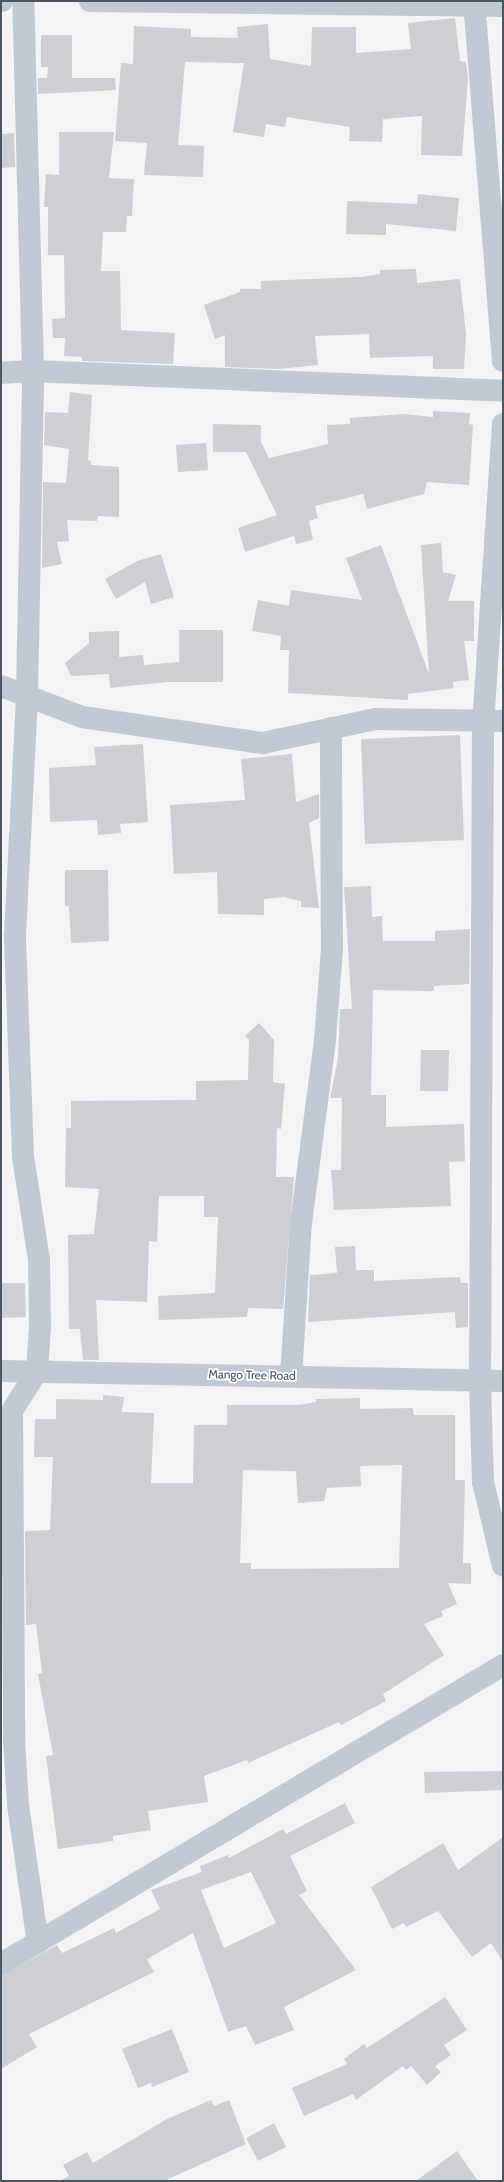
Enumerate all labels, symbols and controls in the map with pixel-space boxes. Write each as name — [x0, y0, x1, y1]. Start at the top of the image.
street label: Mango Tree Road — [208, 1367, 296, 1383]

